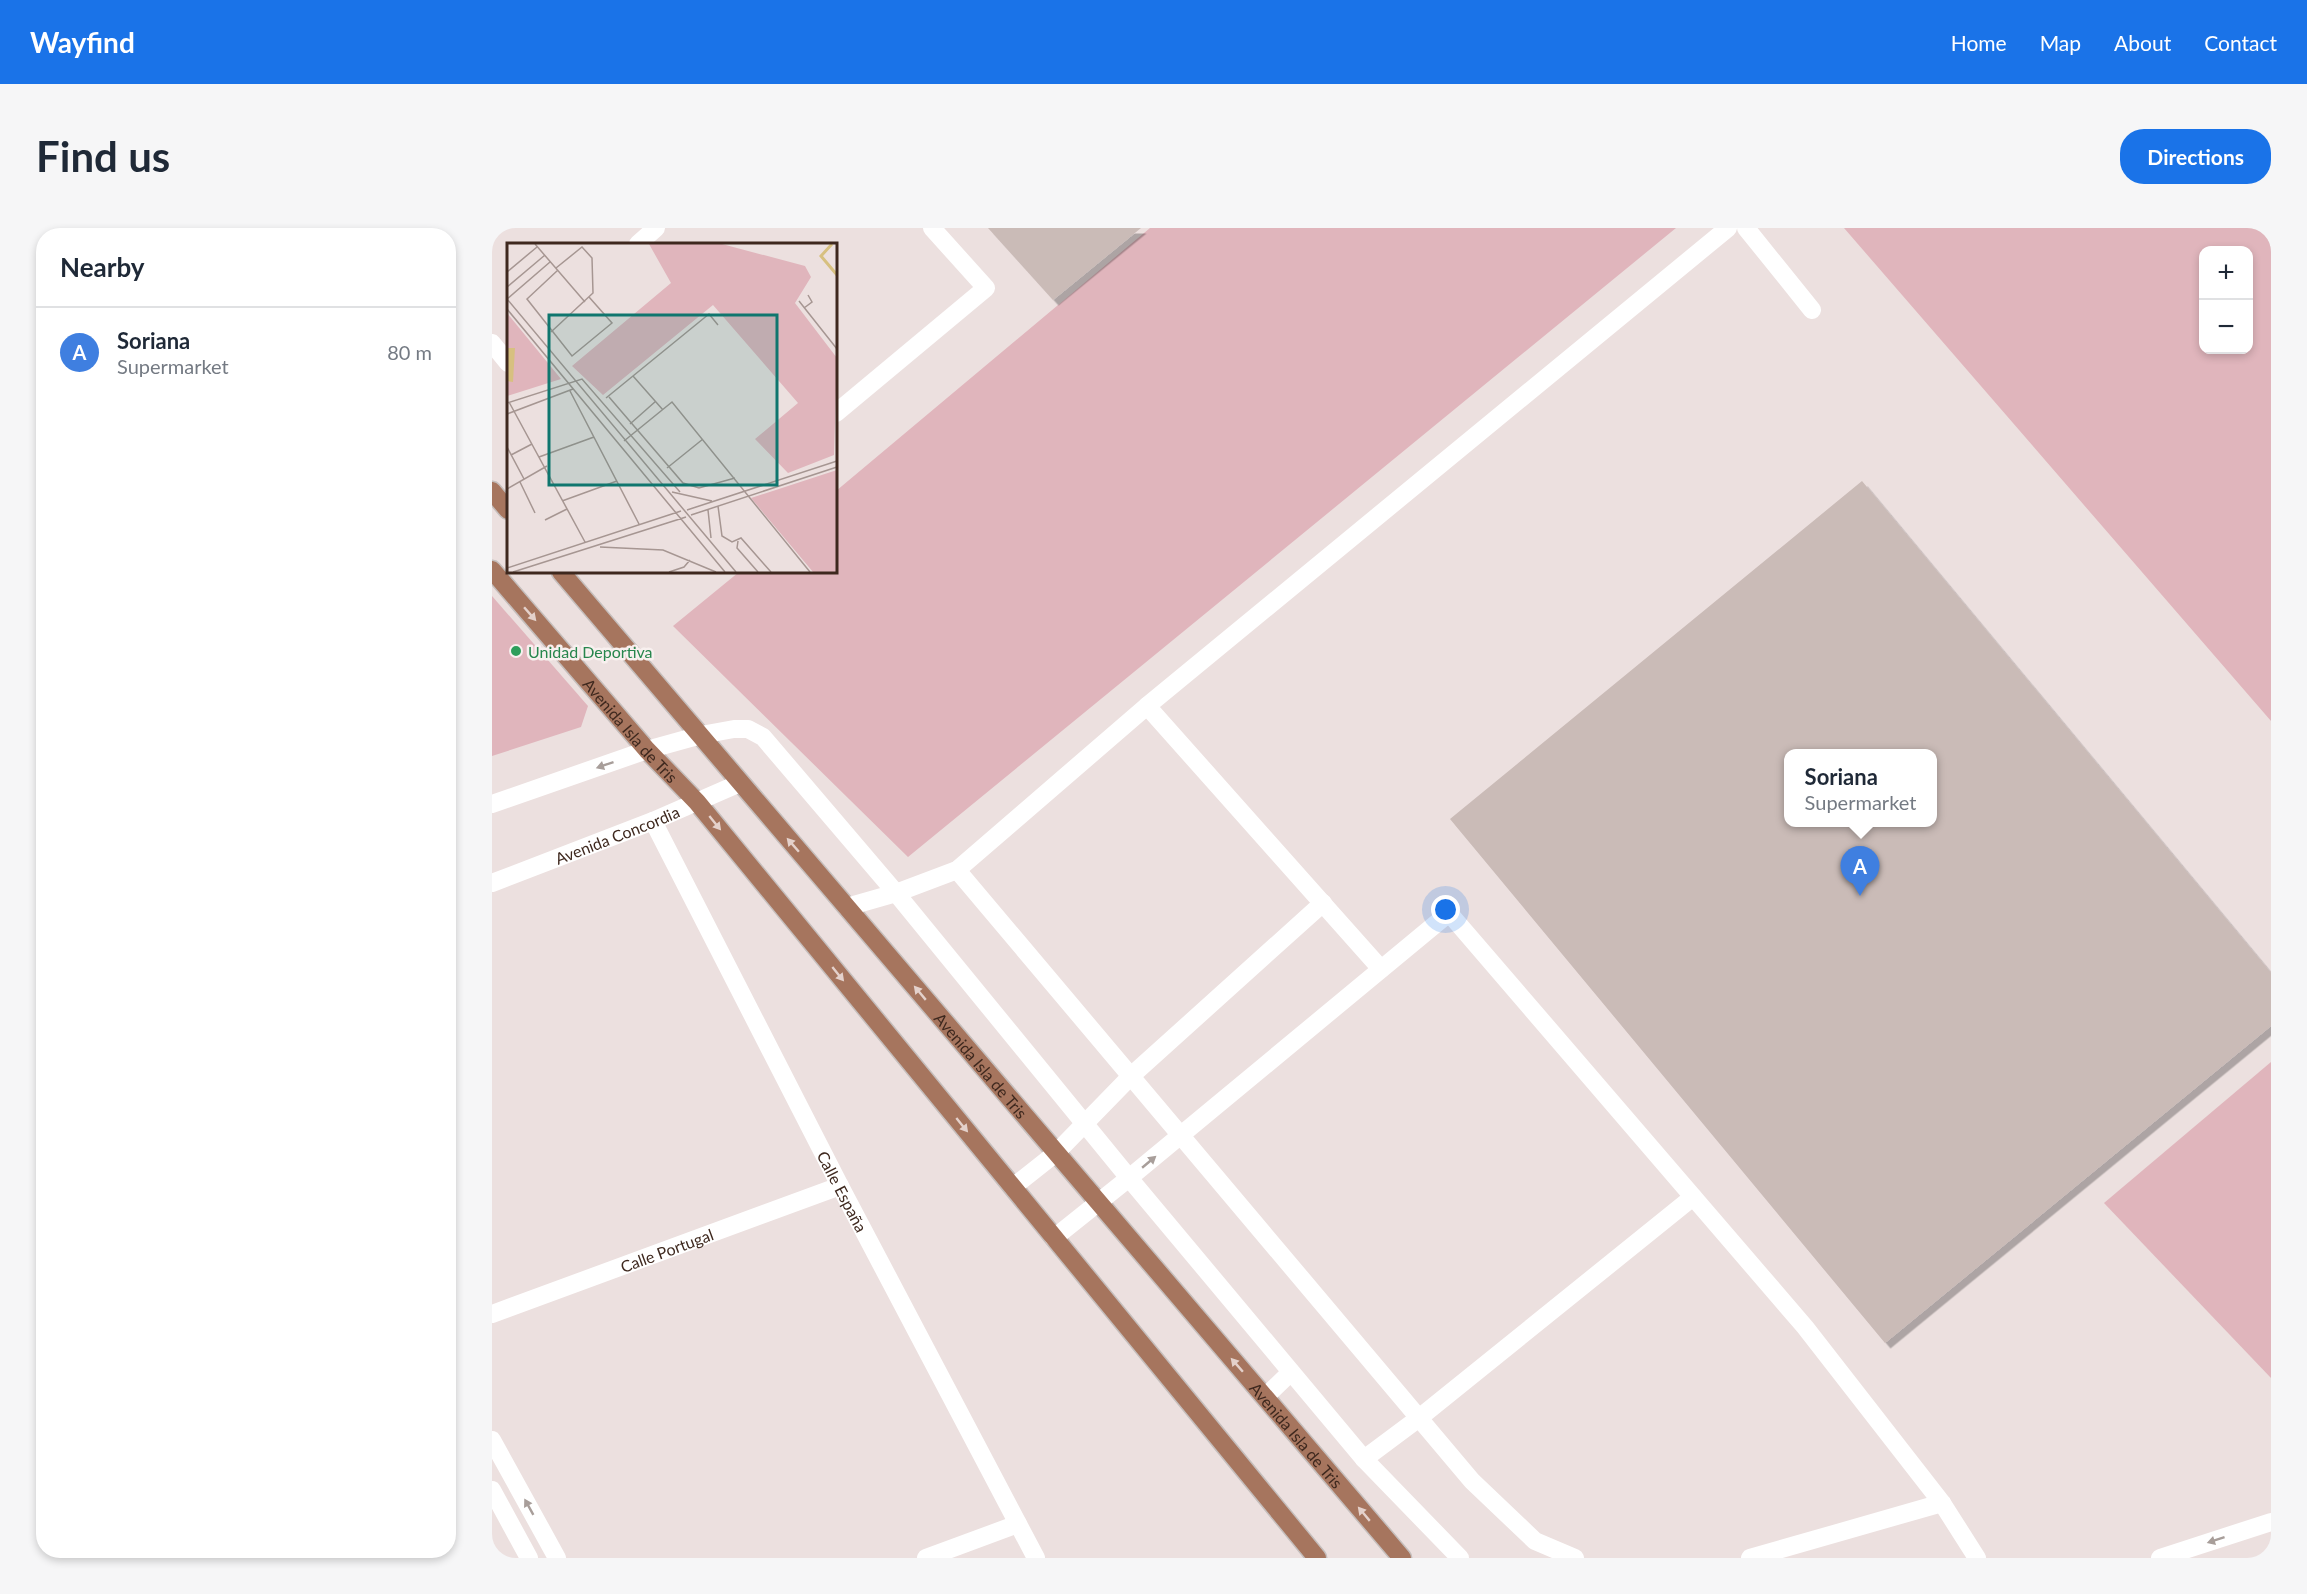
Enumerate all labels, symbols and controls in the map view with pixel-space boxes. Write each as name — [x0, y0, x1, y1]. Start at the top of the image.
text: Wayfind — [30, 25, 135, 59]
text: Home — [1951, 30, 2007, 55]
text: Map — [2040, 30, 2081, 55]
text: About — [2114, 30, 2171, 55]
text: Contact — [2204, 30, 2277, 55]
button: Directions — [2120, 129, 2271, 184]
text: Find us — [36, 131, 170, 181]
inset map — [507, 243, 837, 573]
map controls — [2199, 246, 2253, 354]
button: + — [2199, 246, 2253, 300]
text: Nearby — [60, 251, 145, 283]
button: − — [2199, 300, 2253, 354]
text: Soriana — [117, 327, 190, 354]
text: A — [73, 340, 86, 364]
text: 80 m — [387, 340, 432, 364]
text: Supermarket — [117, 354, 229, 378]
one-way arrow — [523, 606, 536, 621]
place label: Unidad Deportiva — [528, 642, 653, 661]
marker: Unidad Deportiva — [509, 644, 523, 658]
street label: Avenida Isla de Tris — [580, 674, 682, 786]
popup — [1784, 749, 1937, 827]
one-way arrow — [596, 760, 614, 770]
text: Soriana — [1805, 763, 1878, 790]
text: Supermarket — [1805, 790, 1916, 814]
street label: Avenida Concordia — [552, 801, 682, 867]
one-way arrow — [708, 816, 720, 831]
one-way arrow — [787, 837, 800, 853]
pin: A — [1840, 846, 1880, 896]
your location — [1431, 895, 1460, 924]
one-way arrow — [832, 966, 845, 982]
one-way arrow — [914, 986, 927, 1001]
street label: Avenida Isla de Tris — [931, 1008, 1032, 1122]
one-way arrow — [955, 1117, 968, 1132]
street label: Calle España — [814, 1147, 872, 1235]
one-way arrow — [1141, 1155, 1157, 1168]
street label: Calle Portugal — [617, 1224, 716, 1276]
one-way arrow — [1231, 1357, 1244, 1373]
street label: Avenida Isla de Tris — [1247, 1378, 1347, 1492]
one-way arrow — [524, 1498, 534, 1515]
one-way arrow — [1358, 1507, 1371, 1522]
one-way arrow — [2207, 1536, 2225, 1545]

